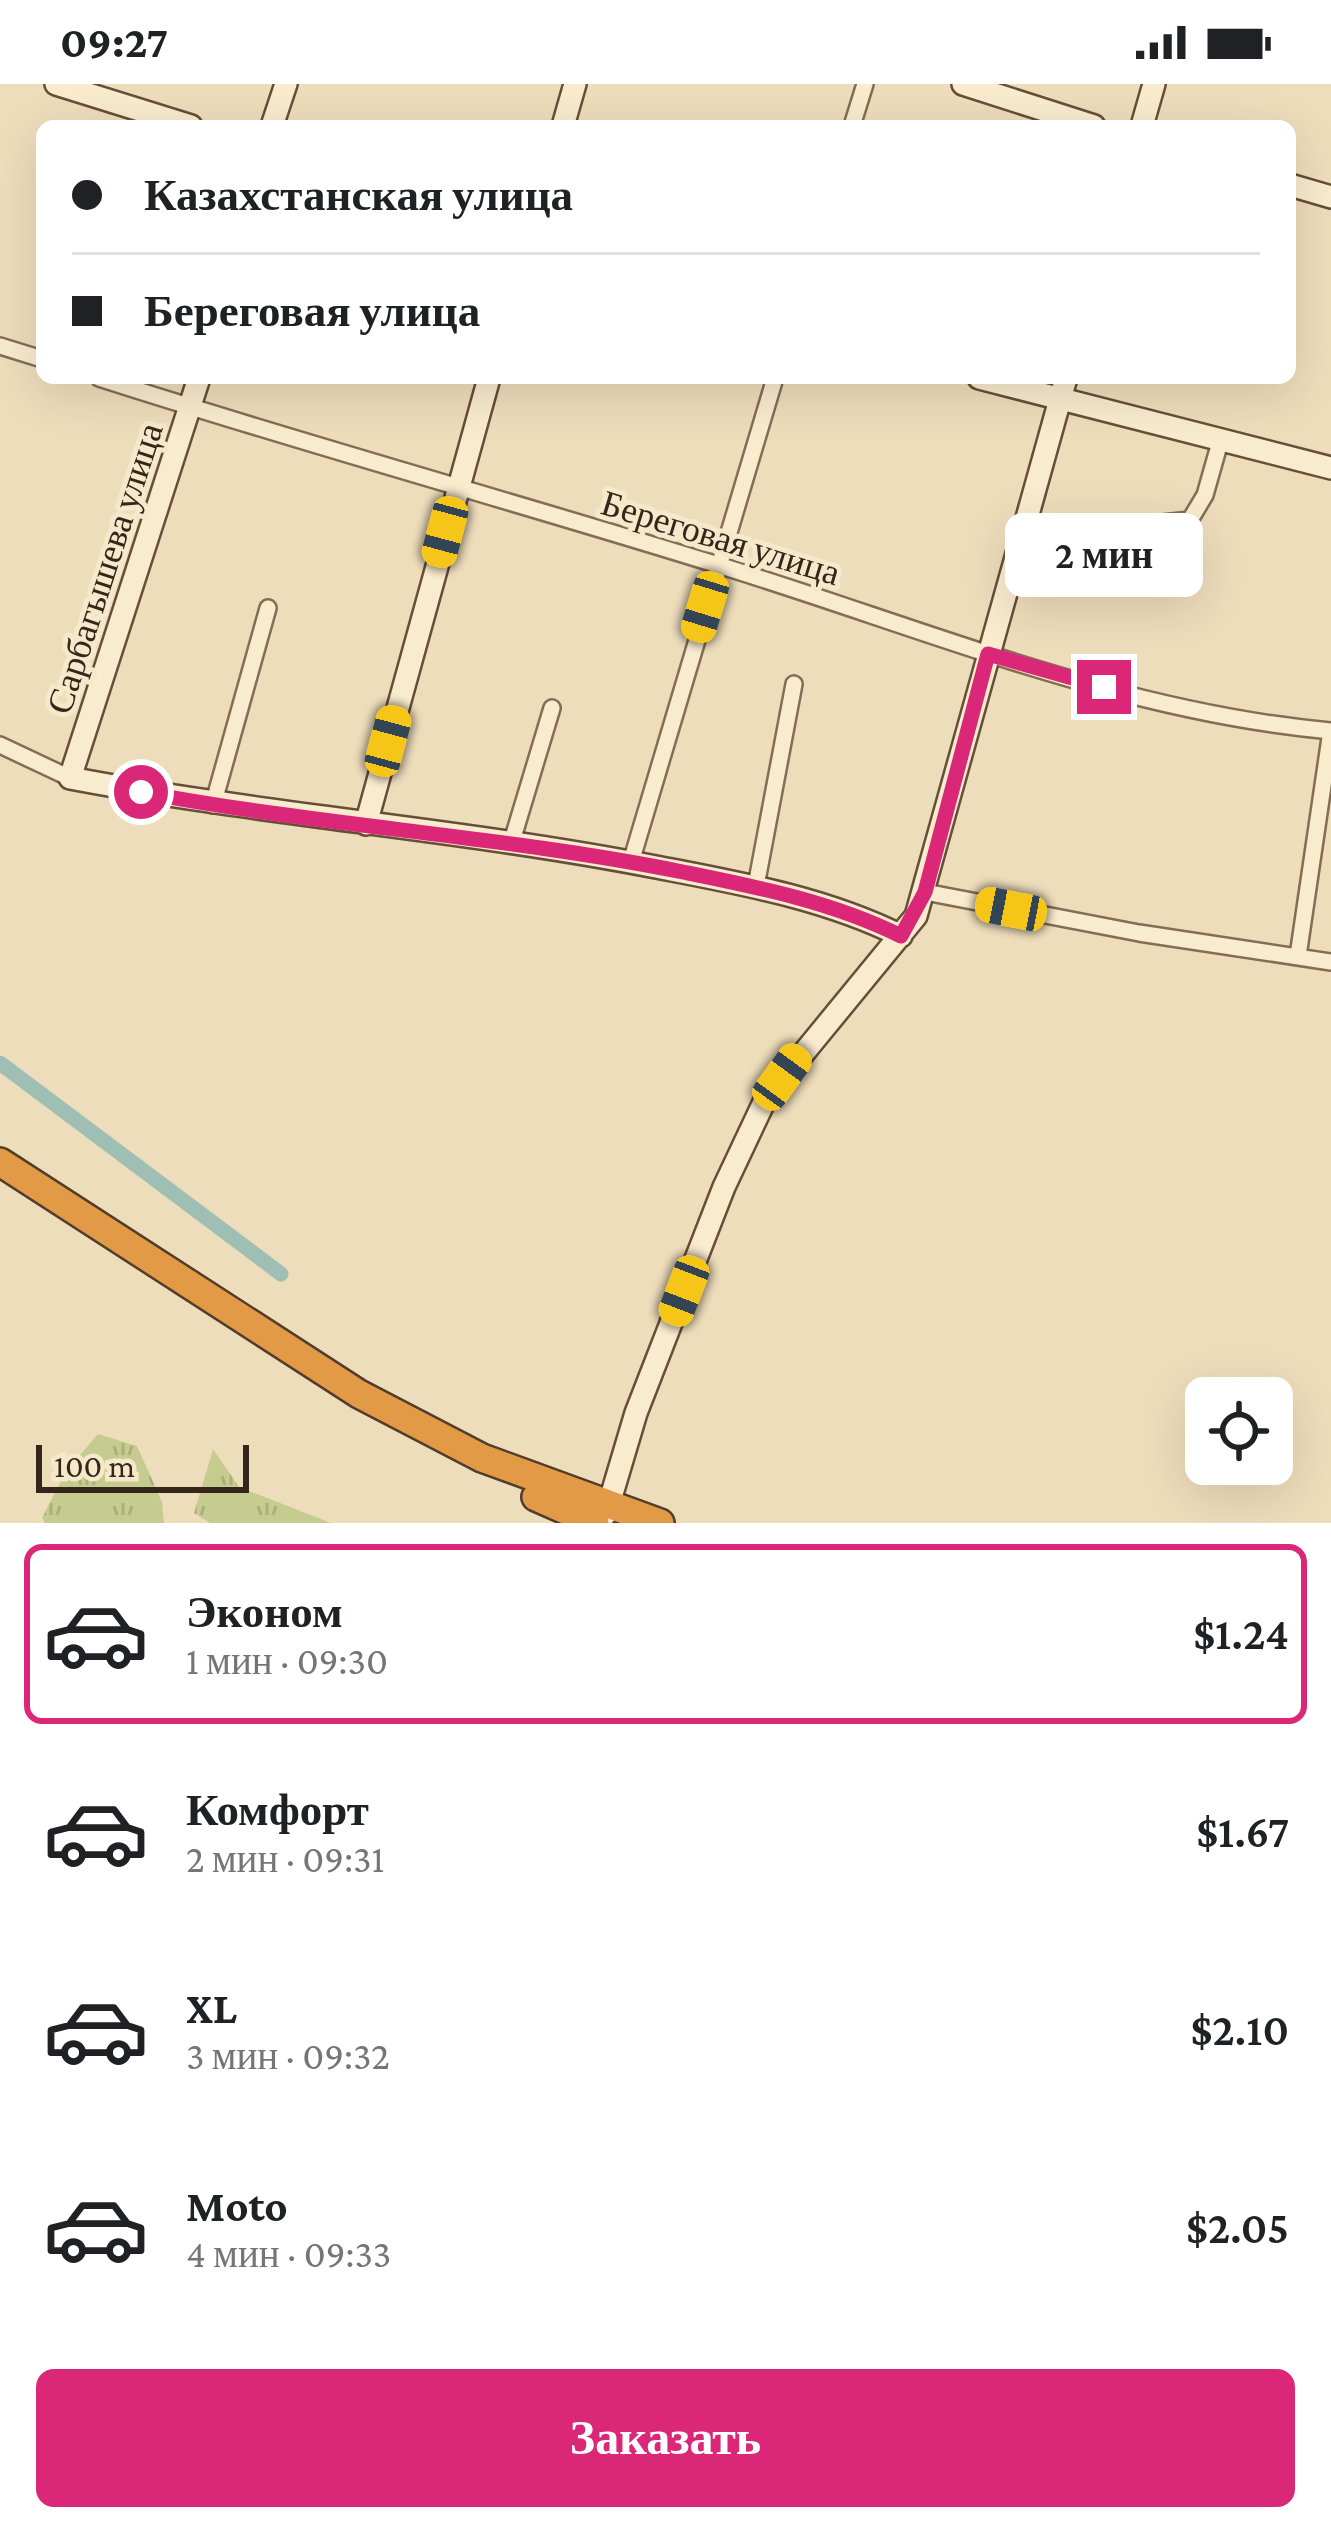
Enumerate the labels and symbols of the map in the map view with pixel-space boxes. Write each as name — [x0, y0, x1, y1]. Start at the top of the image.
street label: Сарбагышева улица — [39, 418, 171, 719]
street label: Береговая улица — [597, 483, 845, 593]
car — [418, 493, 472, 571]
callout: 2 мин — [1005, 513, 1203, 597]
car — [677, 567, 733, 647]
route end — [1077, 660, 1131, 714]
car — [361, 702, 415, 780]
route start — [114, 765, 168, 819]
car — [972, 884, 1050, 934]
car — [746, 1037, 818, 1117]
car — [654, 1251, 714, 1331]
scale bar — [36, 1439, 249, 1492]

